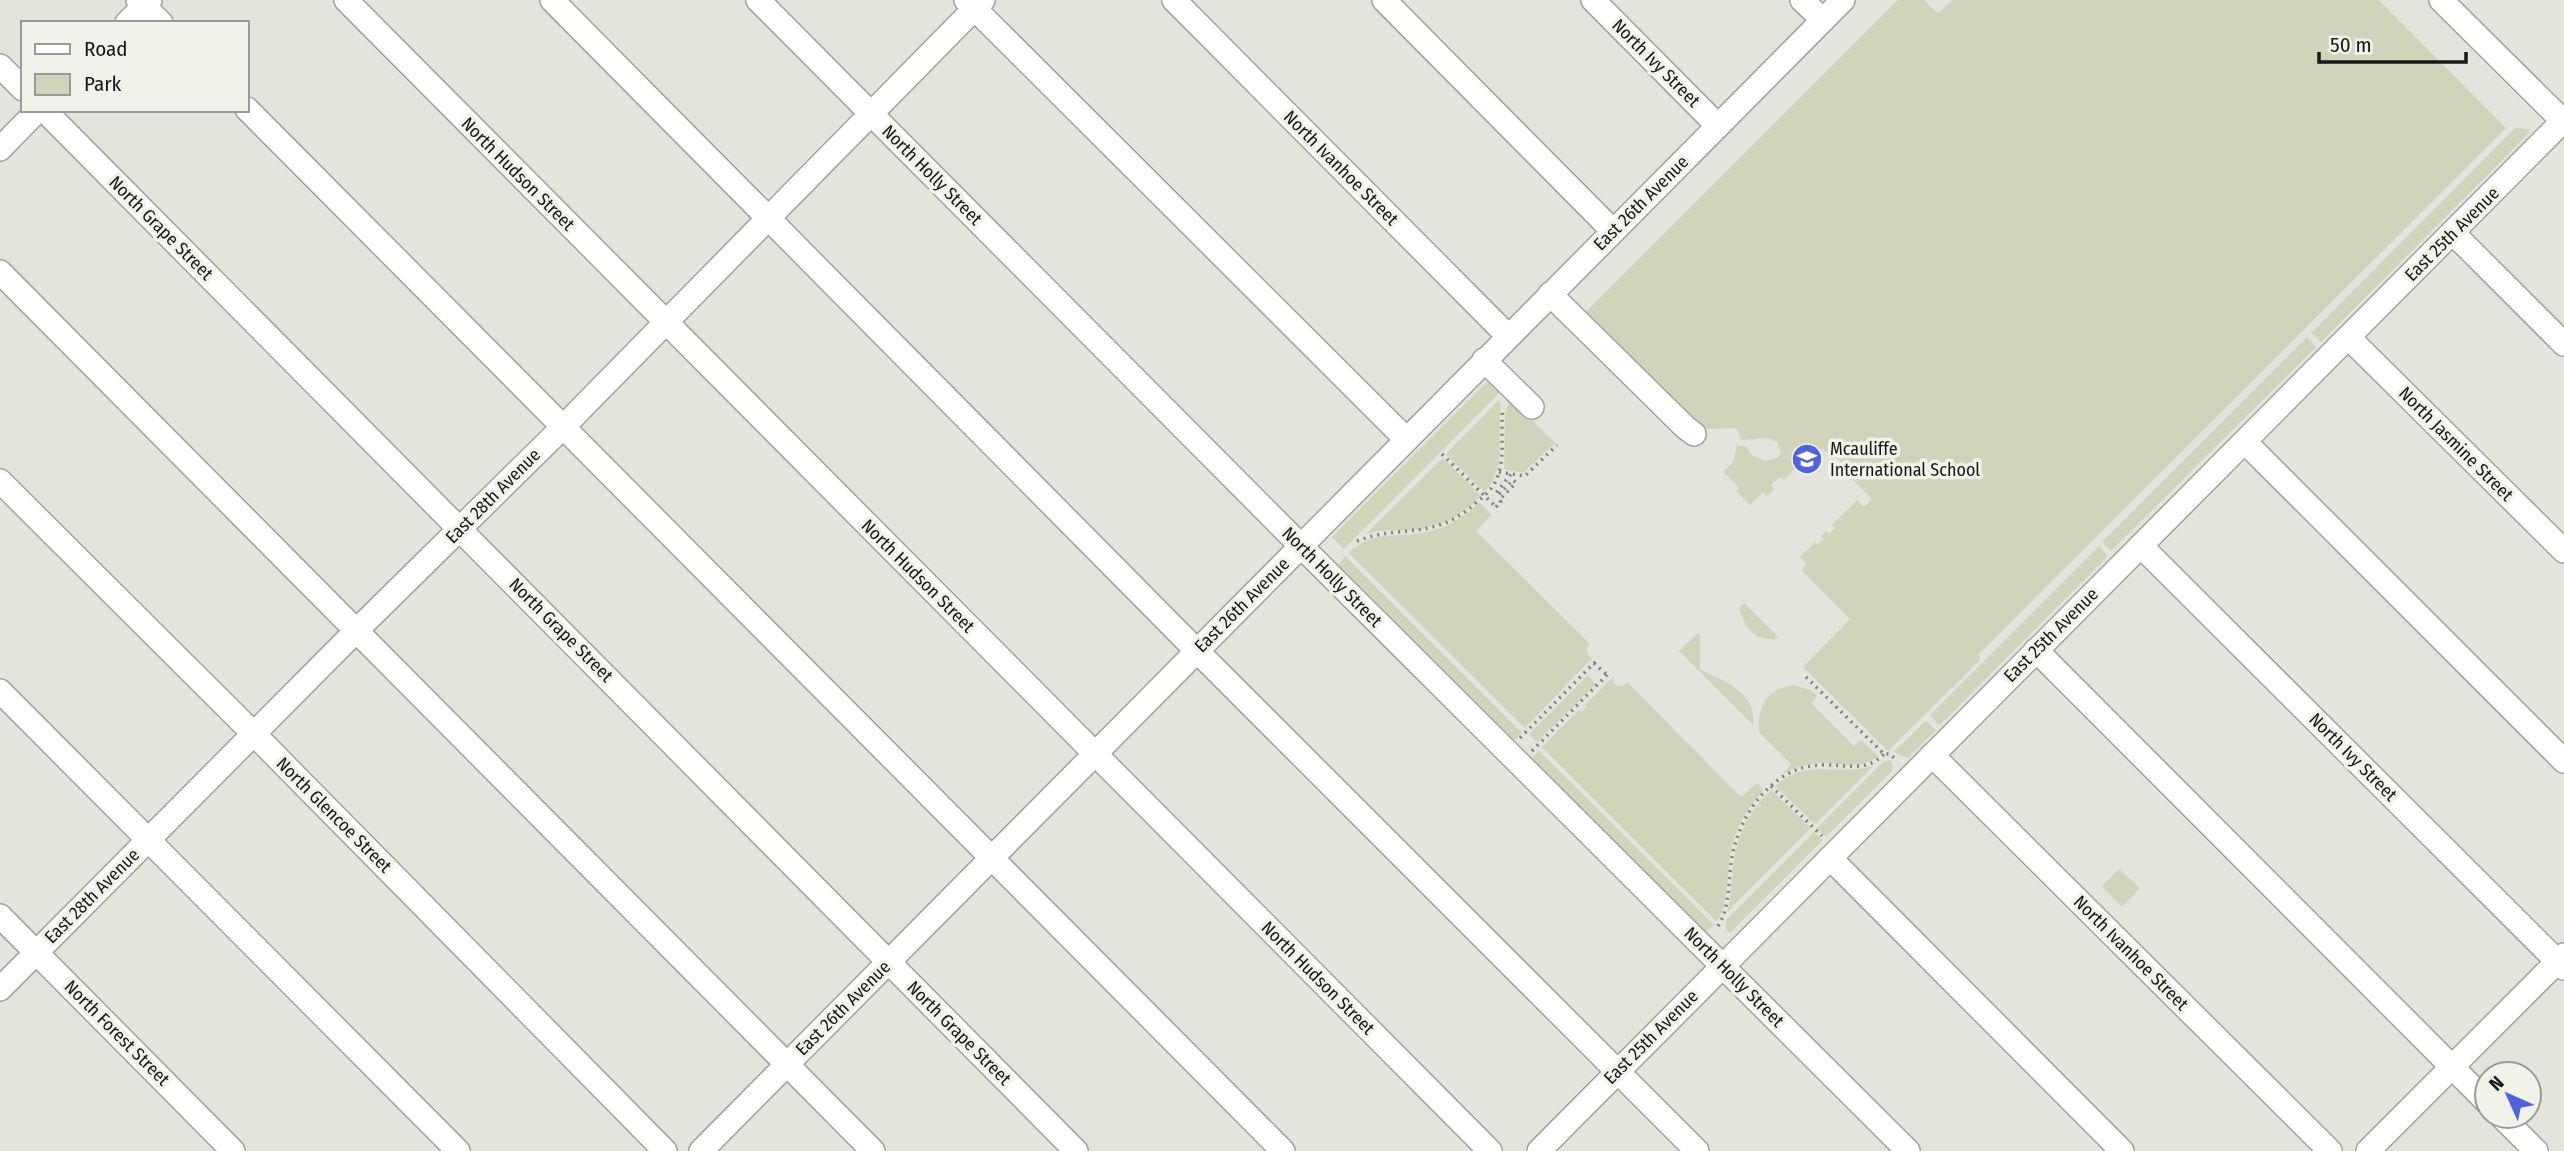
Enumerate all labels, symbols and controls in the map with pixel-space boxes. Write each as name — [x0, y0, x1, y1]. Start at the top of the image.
street label: North Ivy Street — [1607, 14, 1705, 112]
legend — [21, 21, 248, 112]
scale bar — [2319, 21, 2466, 65]
text: 50 m — [2330, 32, 2372, 58]
text: Road — [84, 36, 128, 62]
text: Park — [84, 71, 122, 97]
street label: North Ivanhoe Street — [1279, 106, 1403, 230]
street label: North Hudson Street — [457, 113, 579, 235]
street label: North Holly Street — [877, 120, 987, 230]
street label: East 26th Avenue — [1589, 151, 1693, 255]
street label: North Grape Street — [104, 171, 218, 285]
street label: East 25th Avenue — [2400, 182, 2504, 286]
street label: North Jasmine Street — [2394, 382, 2518, 506]
place label: Mcauliffe International School — [1830, 438, 1980, 481]
school or university icon: Mcauliffe International School — [1790, 442, 1824, 476]
street label: East 28th Avenue — [441, 444, 545, 548]
street label: North Hudson Street — [857, 515, 979, 637]
street label: North Holly Street — [1277, 522, 1387, 632]
street label: East 26th Avenue — [1190, 553, 1294, 657]
street label: North Grape Street — [504, 573, 618, 687]
street label: East 25th Avenue — [1999, 583, 2103, 687]
street label: North Ivy Street — [2304, 708, 2402, 806]
street label: North Glencoe Street — [272, 753, 396, 877]
street label: East 28th Avenue — [40, 844, 144, 948]
street label: North Ivanhoe Street — [2069, 891, 2193, 1015]
street label: North Hudson Street — [1257, 917, 1379, 1039]
street label: North Holly Street — [1679, 922, 1789, 1032]
street label: East 26th Avenue — [791, 956, 895, 1060]
street label: North Forest Street — [60, 976, 174, 1090]
street label: North Grape Street — [902, 976, 1016, 1090]
street label: East 25th Avenue — [1599, 985, 1703, 1089]
north arrow — [2473, 1060, 2543, 1130]
text: N — [2484, 1071, 2508, 1095]

